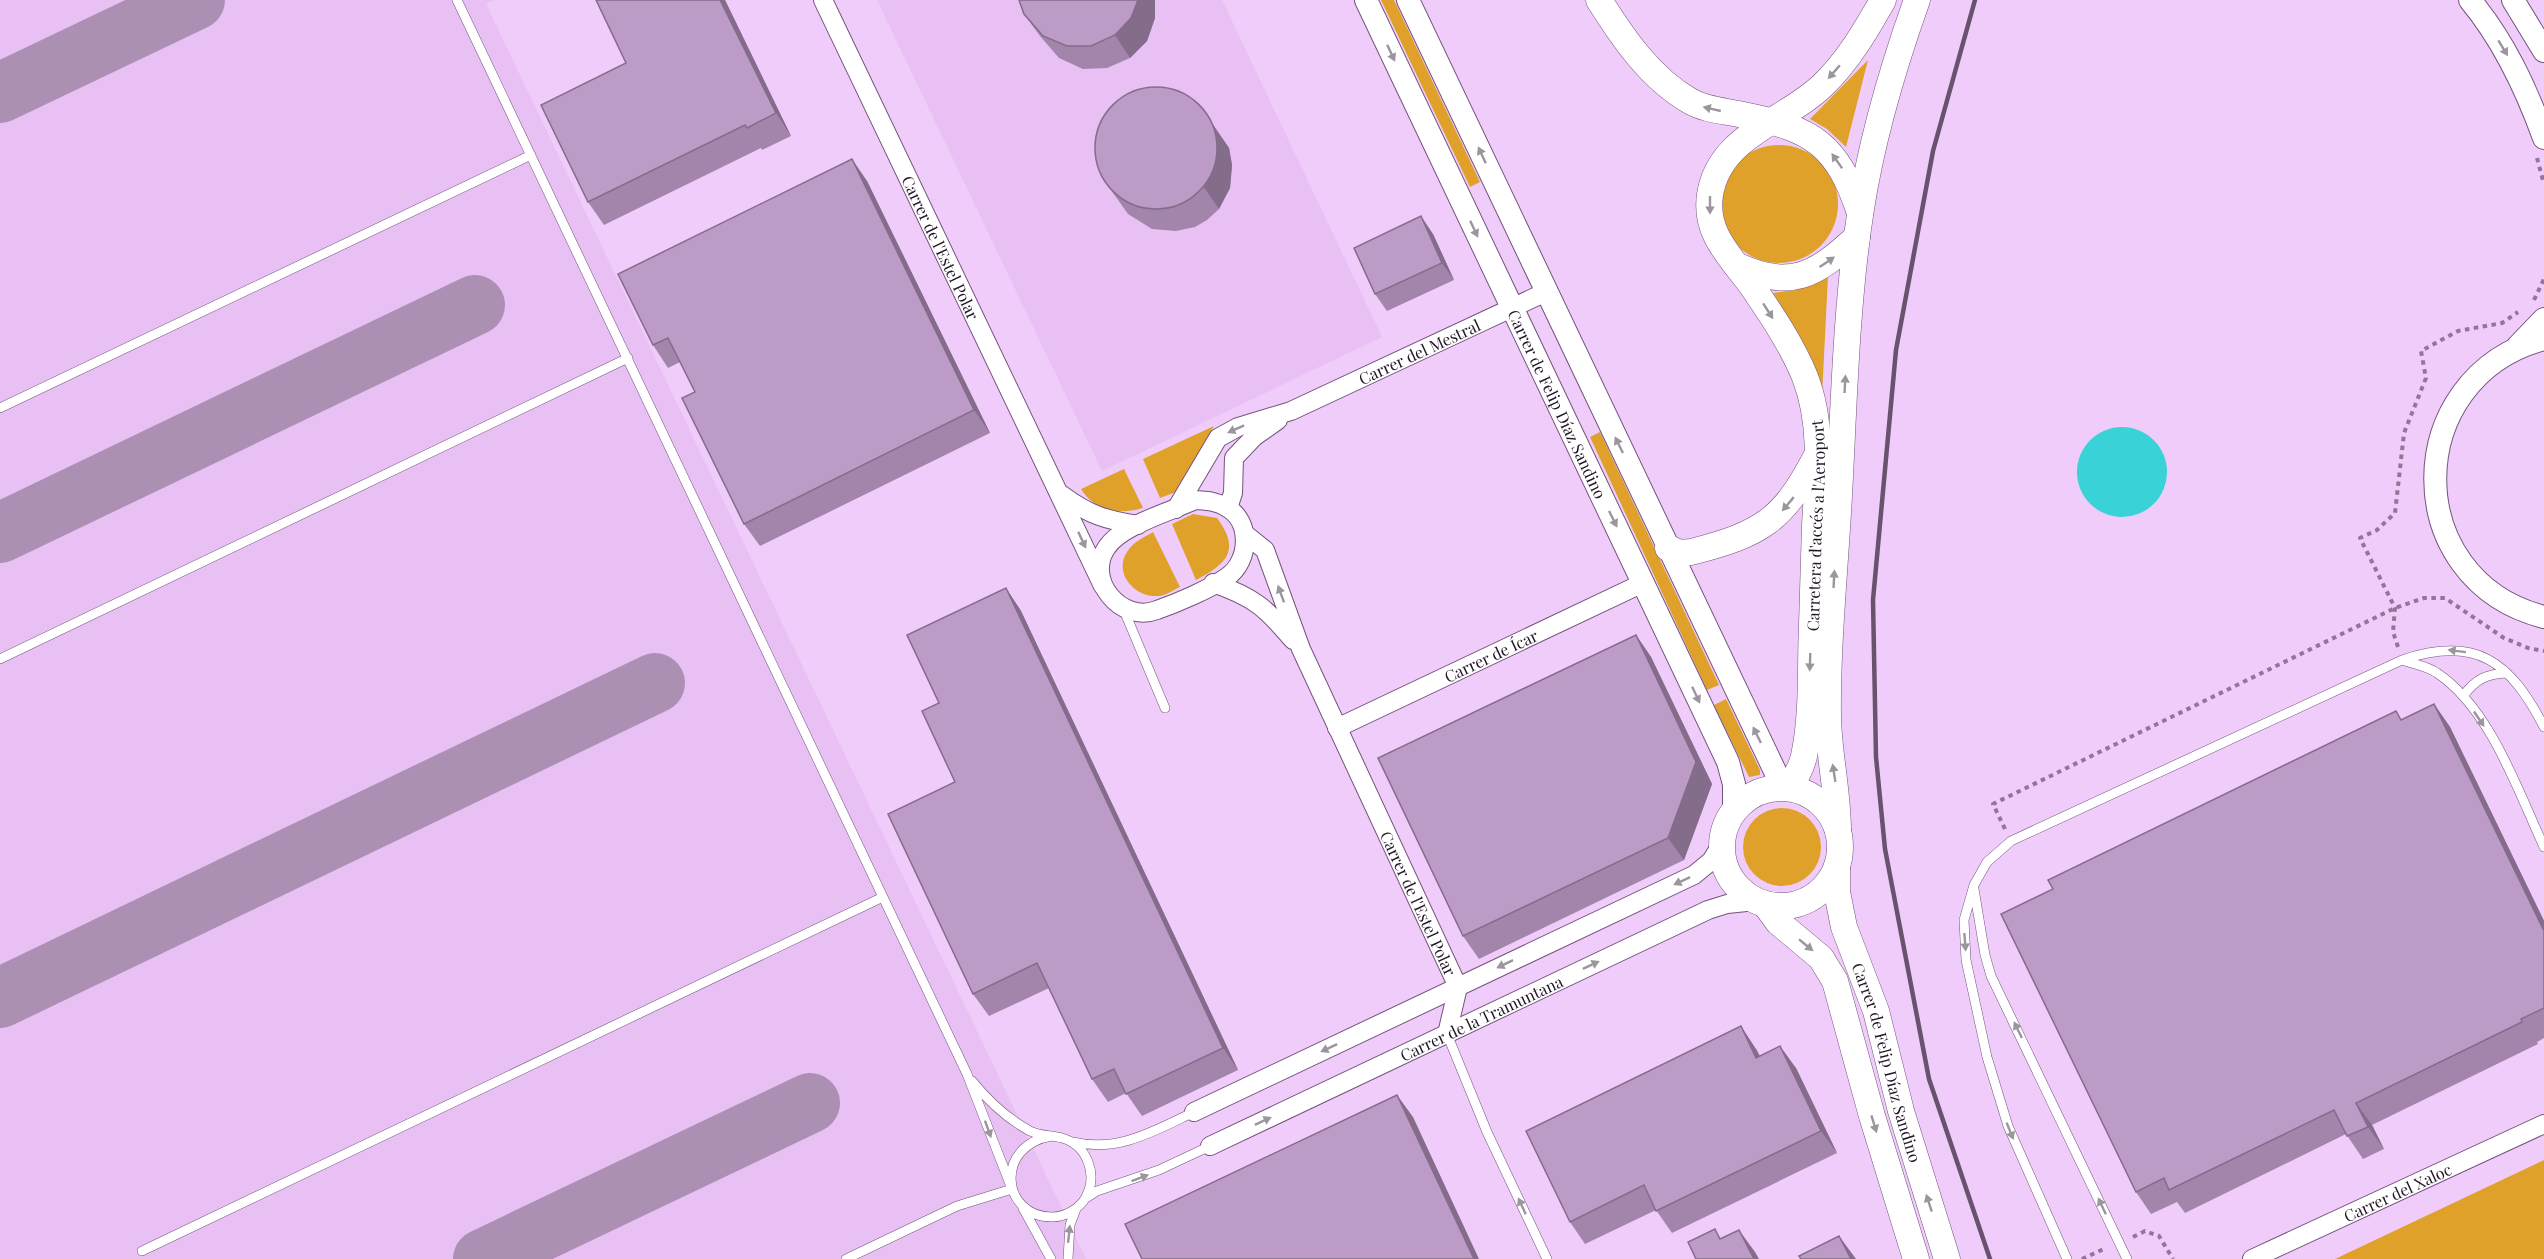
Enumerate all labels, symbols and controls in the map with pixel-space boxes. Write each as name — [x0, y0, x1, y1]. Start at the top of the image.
one-way arrow — [2498, 40, 2509, 56]
one-way arrow — [1386, 44, 1396, 62]
one-way arrow — [1828, 64, 1841, 80]
one-way arrow — [1703, 103, 1721, 113]
one-way arrow — [1477, 147, 1486, 164]
one-way arrow — [1831, 153, 1843, 169]
street label: Carrer de l'Estel Polar — [898, 172, 984, 323]
one-way arrow — [1705, 196, 1715, 215]
one-way arrow — [1470, 221, 1479, 238]
one-way arrow — [1819, 257, 1835, 268]
one-way arrow — [1762, 303, 1773, 319]
street label: Carrer de Felip Díaz Sandino — [1504, 306, 1612, 502]
street label: Carrer del Mestral — [1355, 314, 1484, 389]
one-way arrow — [1840, 374, 1849, 393]
street label: Carretera d'accés a l'Aeroport — [1801, 418, 1829, 632]
one-way arrow — [1226, 424, 1244, 434]
one-way arrow — [1615, 437, 1624, 454]
one-way arrow — [1782, 496, 1795, 511]
one-way arrow — [1608, 510, 1617, 527]
one-way arrow — [1077, 532, 1086, 549]
one-way arrow — [1830, 569, 1839, 588]
one-way arrow — [1276, 585, 1286, 603]
street label: Carrer de Ícar — [1440, 624, 1541, 686]
one-way arrow — [2448, 646, 2467, 656]
one-way arrow — [1806, 653, 1815, 672]
one-way arrow — [1692, 687, 1701, 704]
one-way arrow — [2473, 711, 2485, 727]
one-way arrow — [1752, 727, 1762, 744]
one-way arrow — [1830, 764, 1839, 783]
street label: Carrer de l'Estel Polar — [1376, 827, 1462, 979]
one-way arrow — [1673, 877, 1690, 886]
one-way arrow — [1960, 932, 1970, 951]
one-way arrow — [1798, 939, 1814, 952]
one-way arrow — [1497, 960, 1514, 969]
street label: Carrer de Felip Díaz Sandino — [1848, 960, 1927, 1165]
one-way arrow — [1582, 961, 1599, 970]
street label: Carrer de la Tramuntana — [1396, 970, 1566, 1065]
one-way arrow — [2013, 1022, 2023, 1039]
one-way arrow — [1321, 1044, 1338, 1053]
one-way arrow — [1870, 1115, 1879, 1133]
one-way arrow — [1254, 1116, 1271, 1125]
one-way arrow — [983, 1120, 993, 1138]
one-way arrow — [2006, 1122, 2015, 1140]
street label: Carrer del Xaloc — [2340, 1158, 2455, 1226]
one-way arrow — [1131, 1172, 1149, 1182]
one-way arrow — [1923, 1194, 1933, 1212]
one-way arrow — [1517, 1198, 1526, 1215]
one-way arrow — [2098, 1198, 2107, 1215]
one-way arrow — [1064, 1224, 1074, 1243]

